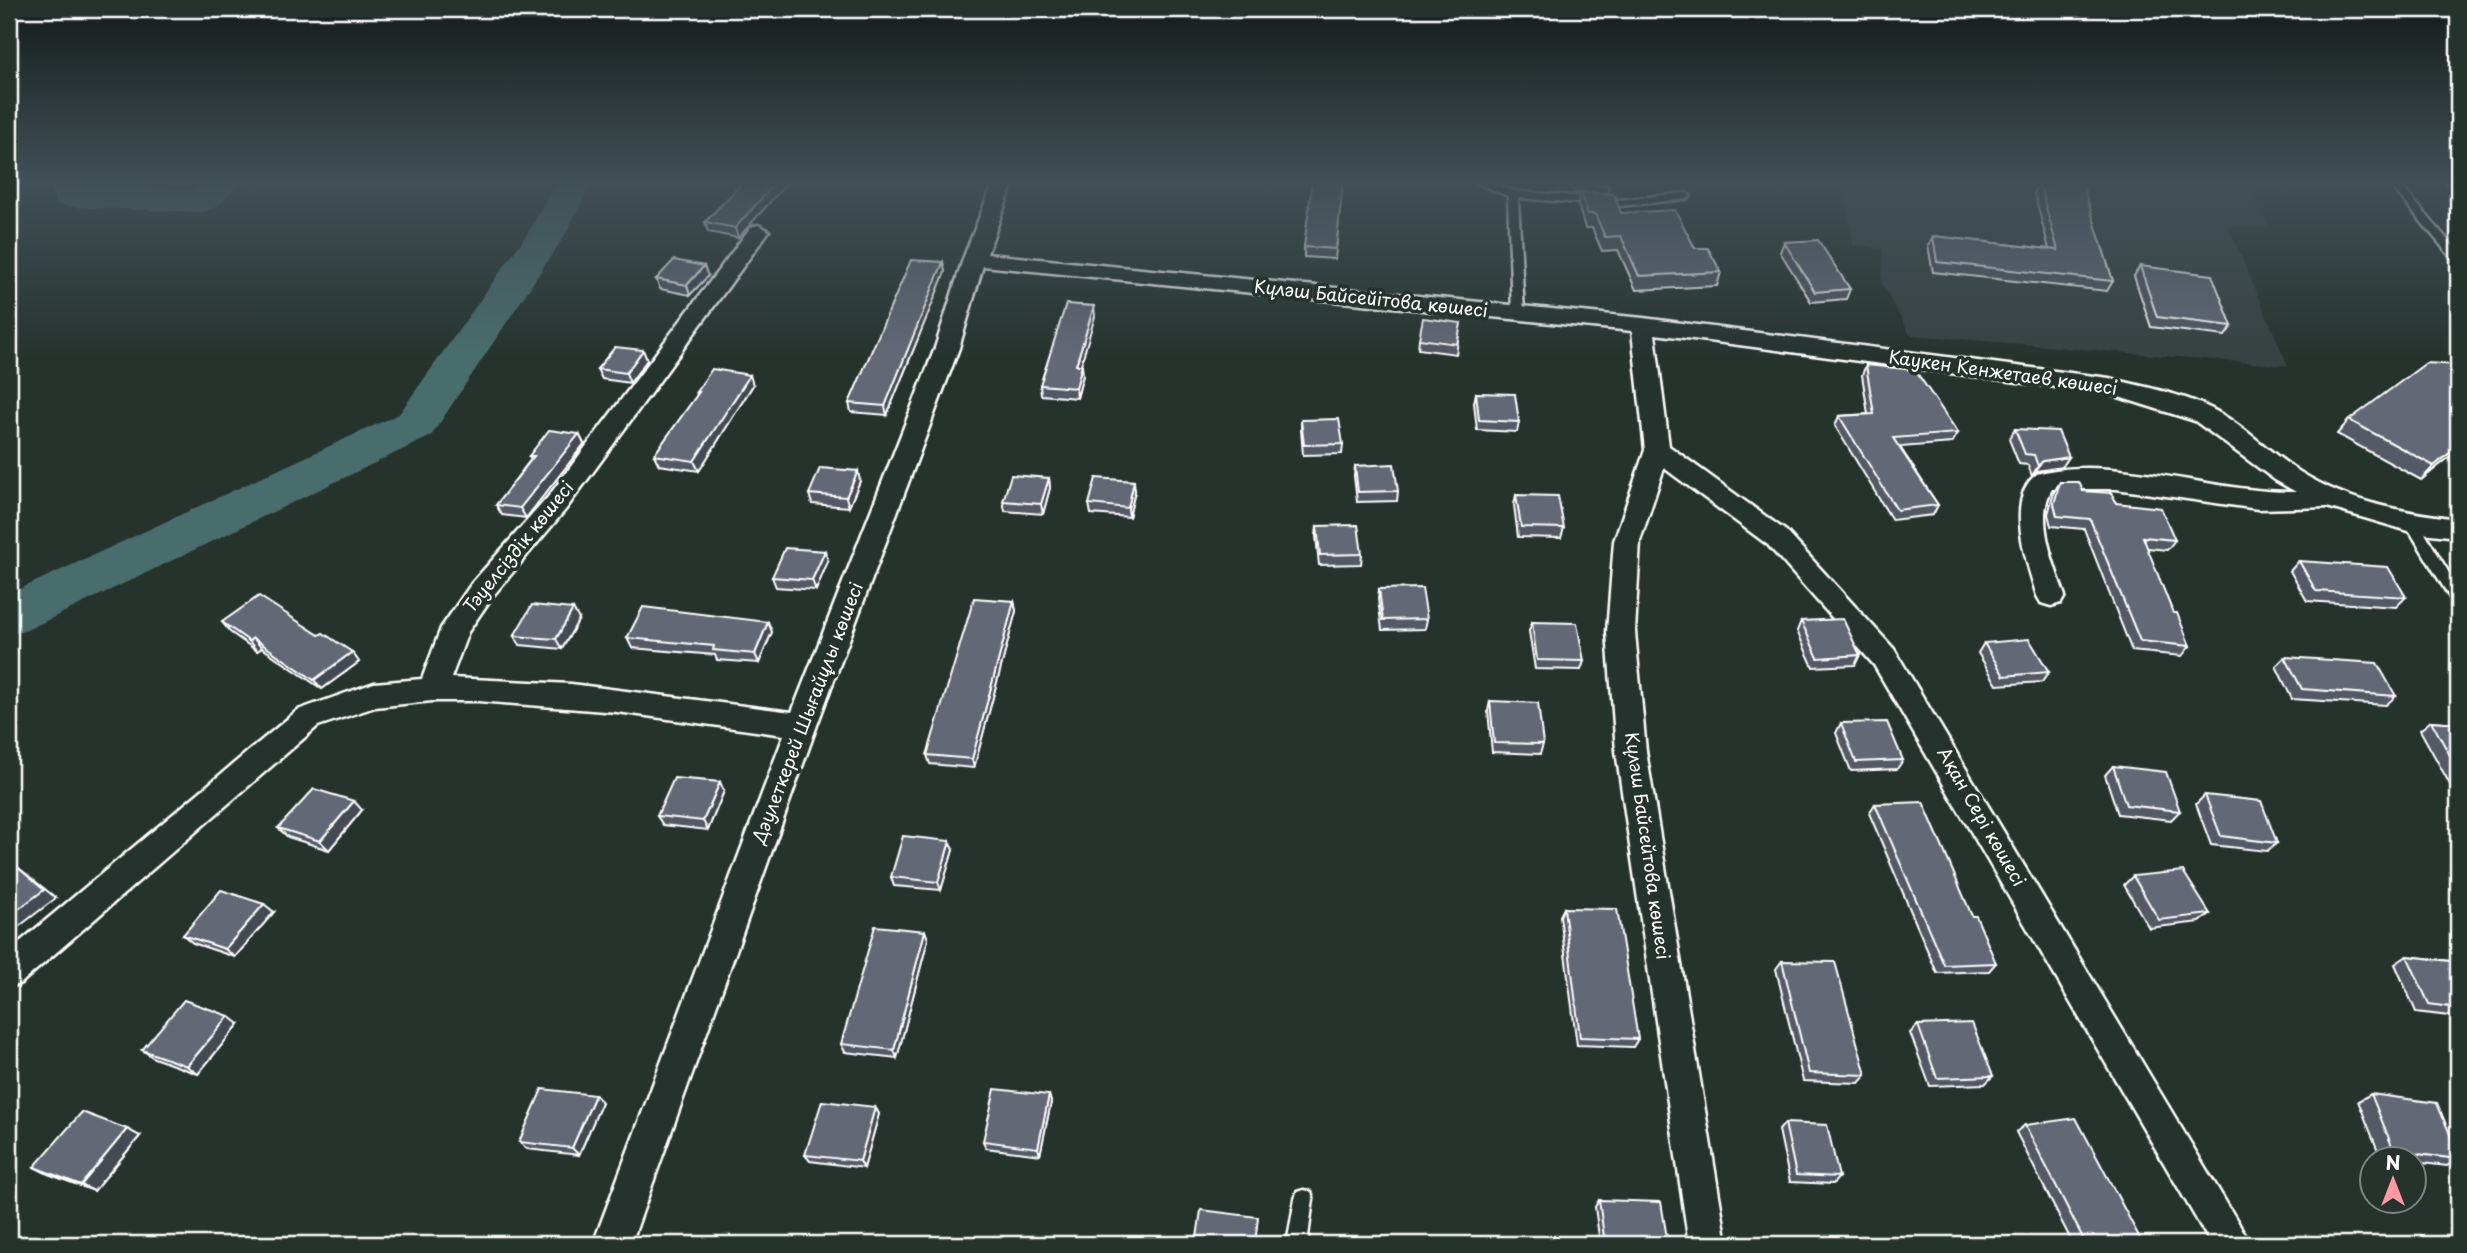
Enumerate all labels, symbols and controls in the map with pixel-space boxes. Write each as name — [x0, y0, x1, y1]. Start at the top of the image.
street label: Күләш Байсейітова көшесі — [1253, 272, 1489, 323]
street label: Каукен Кенжетаев көшесі — [1887, 342, 2119, 401]
street label: Тәуелсіздік көшесі — [456, 474, 579, 618]
street label: Дәулеткерей Шығайұлы көшесі — [744, 578, 869, 848]
street label: Күләш Байсейтова көшесі — [1619, 730, 1678, 961]
street label: Ақан Сері көшесі — [1931, 742, 2033, 891]
north arrow — [2358, 1144, 2428, 1214]
text: N — [2385, 1148, 2401, 1176]

